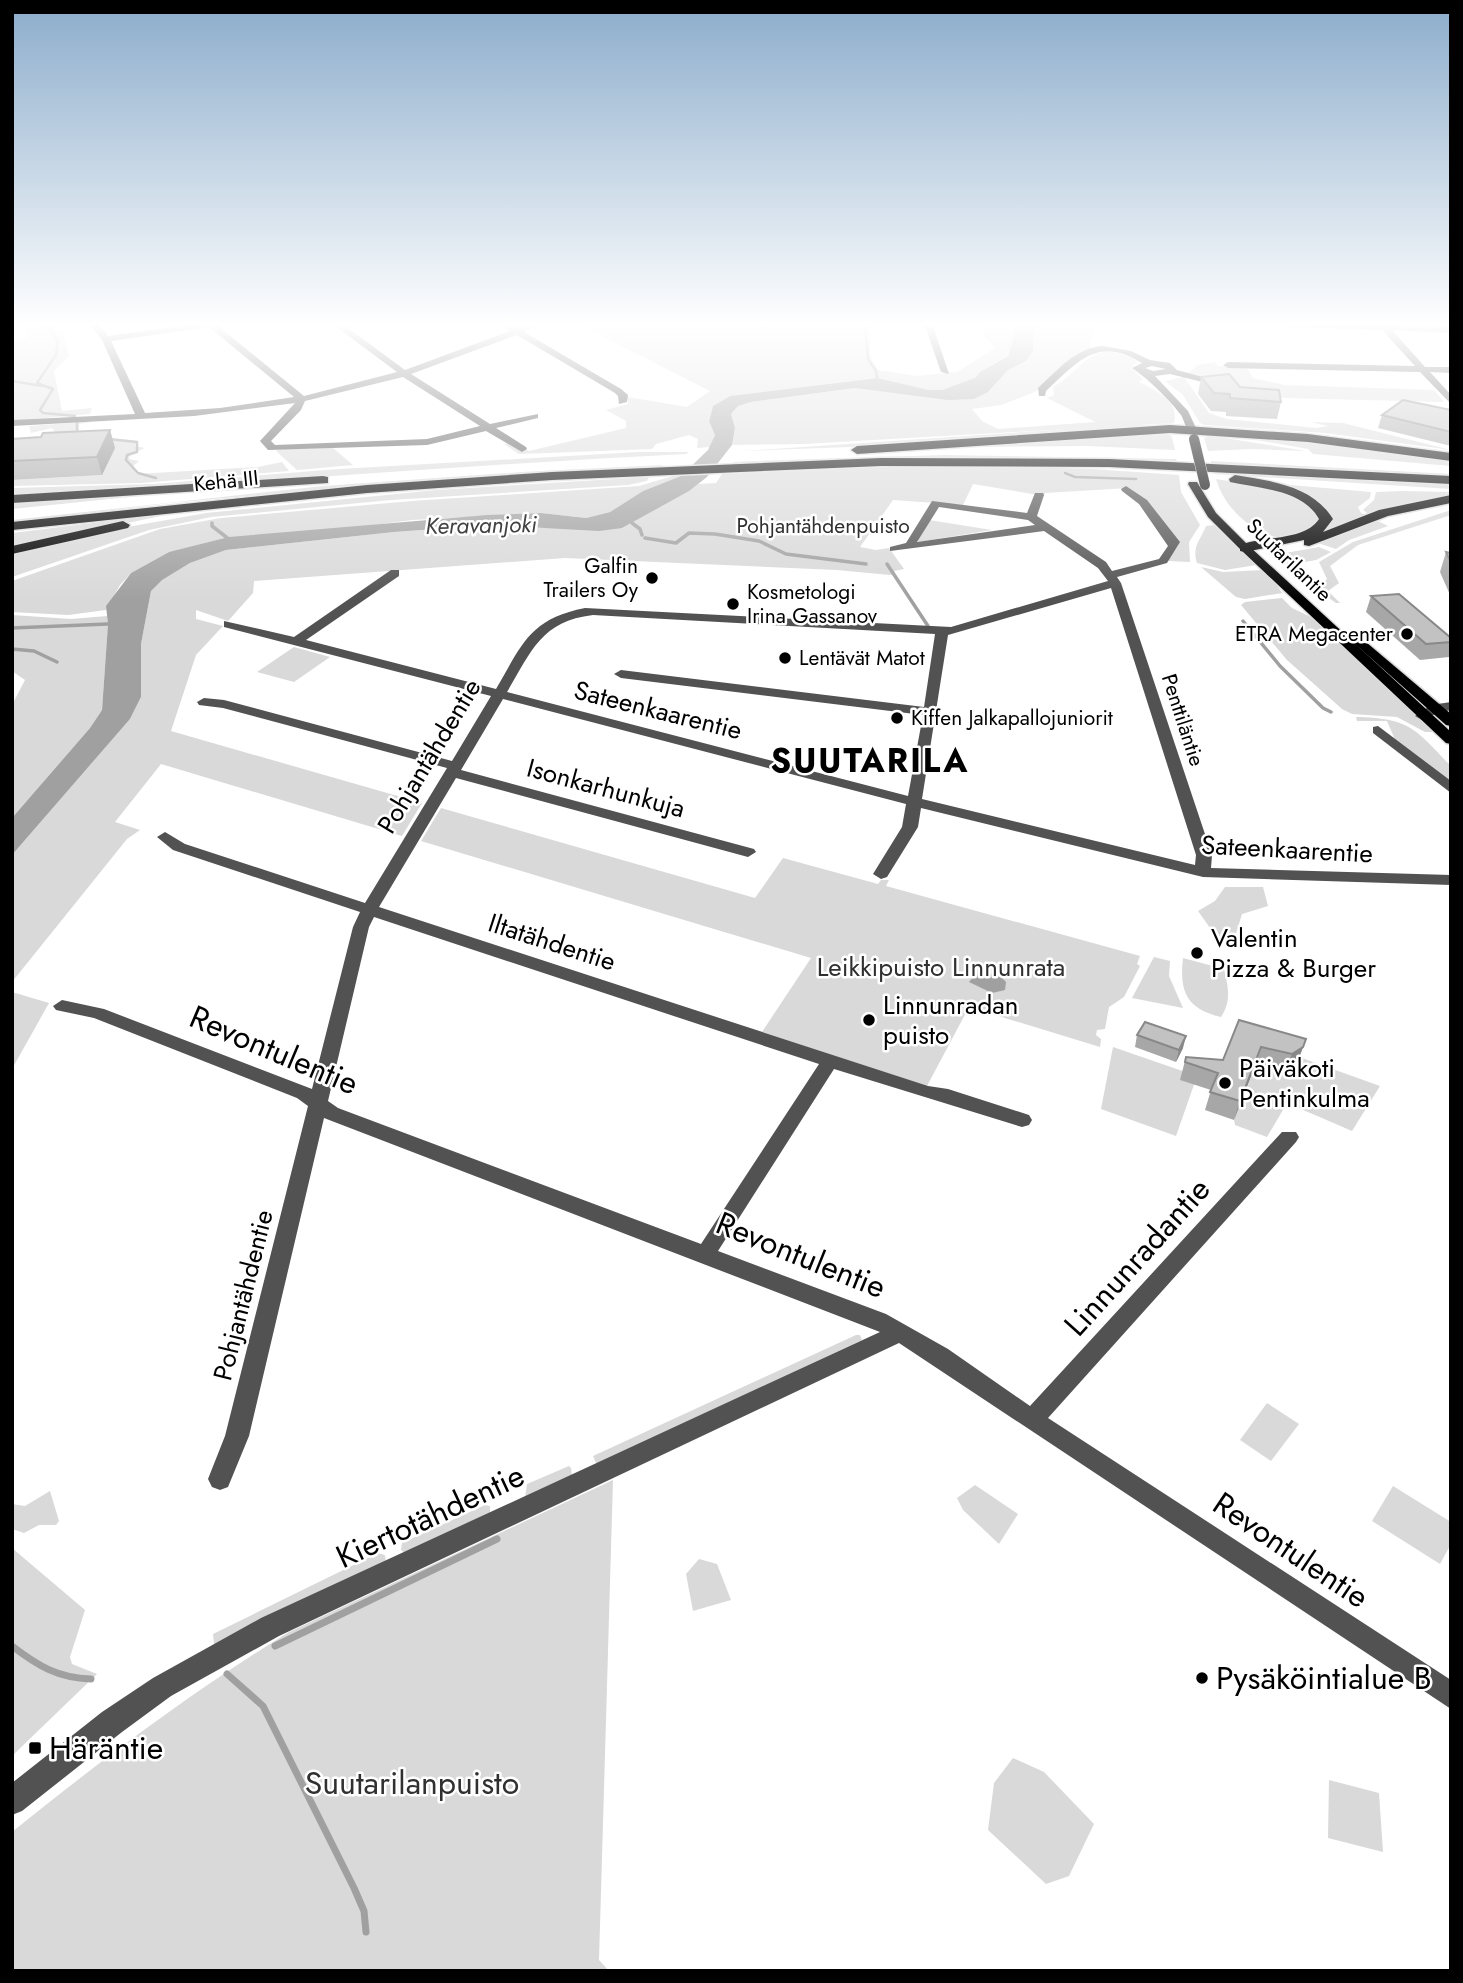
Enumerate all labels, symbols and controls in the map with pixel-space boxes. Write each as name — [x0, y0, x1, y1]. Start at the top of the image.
street label: Kehä III — [192, 463, 260, 499]
water label: Keravanjoki — [425, 507, 538, 543]
park label: Pohjantähdenpuisto — [736, 511, 910, 541]
street label: Suutarilantie — [1240, 511, 1339, 609]
place label: Galfin Trailers Oy — [543, 551, 639, 605]
marker: Galfin Trailers Oy — [644, 570, 660, 586]
place label: Kosmetologi Irina Gassanov — [747, 577, 878, 631]
marker: Kosmetologi Irina Gassanov — [725, 596, 741, 612]
place label: ETRA Megacenter — [1235, 619, 1394, 649]
marker: ETRA Megacenter — [1399, 626, 1415, 642]
place label: Lentävät Matot — [799, 643, 925, 673]
marker: Lentävät Matot — [777, 650, 793, 666]
street label: Penttiläntie — [1154, 670, 1212, 770]
street label: Pohjantähdentie — [368, 671, 490, 841]
street label: Sateenkaarentie — [570, 671, 746, 749]
place label: Kiffen Jalkapallojuniorit — [911, 703, 1113, 733]
marker: Kiffen Jalkapallojuniorit — [889, 710, 905, 726]
district label: SUUTARILA — [771, 737, 969, 784]
street label: Isonkarhunkuja — [523, 749, 689, 827]
street label: Sateenkaarentie — [1200, 826, 1374, 872]
street label: Iltatähdentie — [483, 904, 621, 980]
place label: Valentin Pizza & Burger — [1211, 919, 1376, 987]
marker: Valentin Pizza & Burger — [1189, 945, 1205, 961]
park label: Leikkipuisto Linnunrata — [817, 948, 1065, 986]
place label: Linnunradan puisto — [883, 986, 1018, 1054]
street label: Revontulentie — [182, 994, 366, 1106]
marker: Linnunradan puisto — [861, 1012, 877, 1028]
place label: Päiväkoti Pentinkulma — [1239, 1049, 1370, 1117]
marker: Päiväkoti Pentinkulma — [1217, 1075, 1233, 1091]
street label: Linnunradantie — [1053, 1168, 1221, 1346]
street label: Revontulentie — [709, 1200, 893, 1310]
street label: Pohjantähdentie — [203, 1206, 283, 1384]
street label: Kiertotähdentie — [328, 1452, 532, 1580]
street label: Revontulentie — [1204, 1481, 1378, 1619]
place label: Pysäköintialue B — [1216, 1655, 1432, 1701]
marker: Pysäköintialue B — [1194, 1670, 1210, 1686]
place label: Häräntie — [49, 1725, 163, 1771]
marker: Häräntie — [27, 1740, 43, 1756]
park label: Suutarilanpuisto — [305, 1760, 519, 1806]

